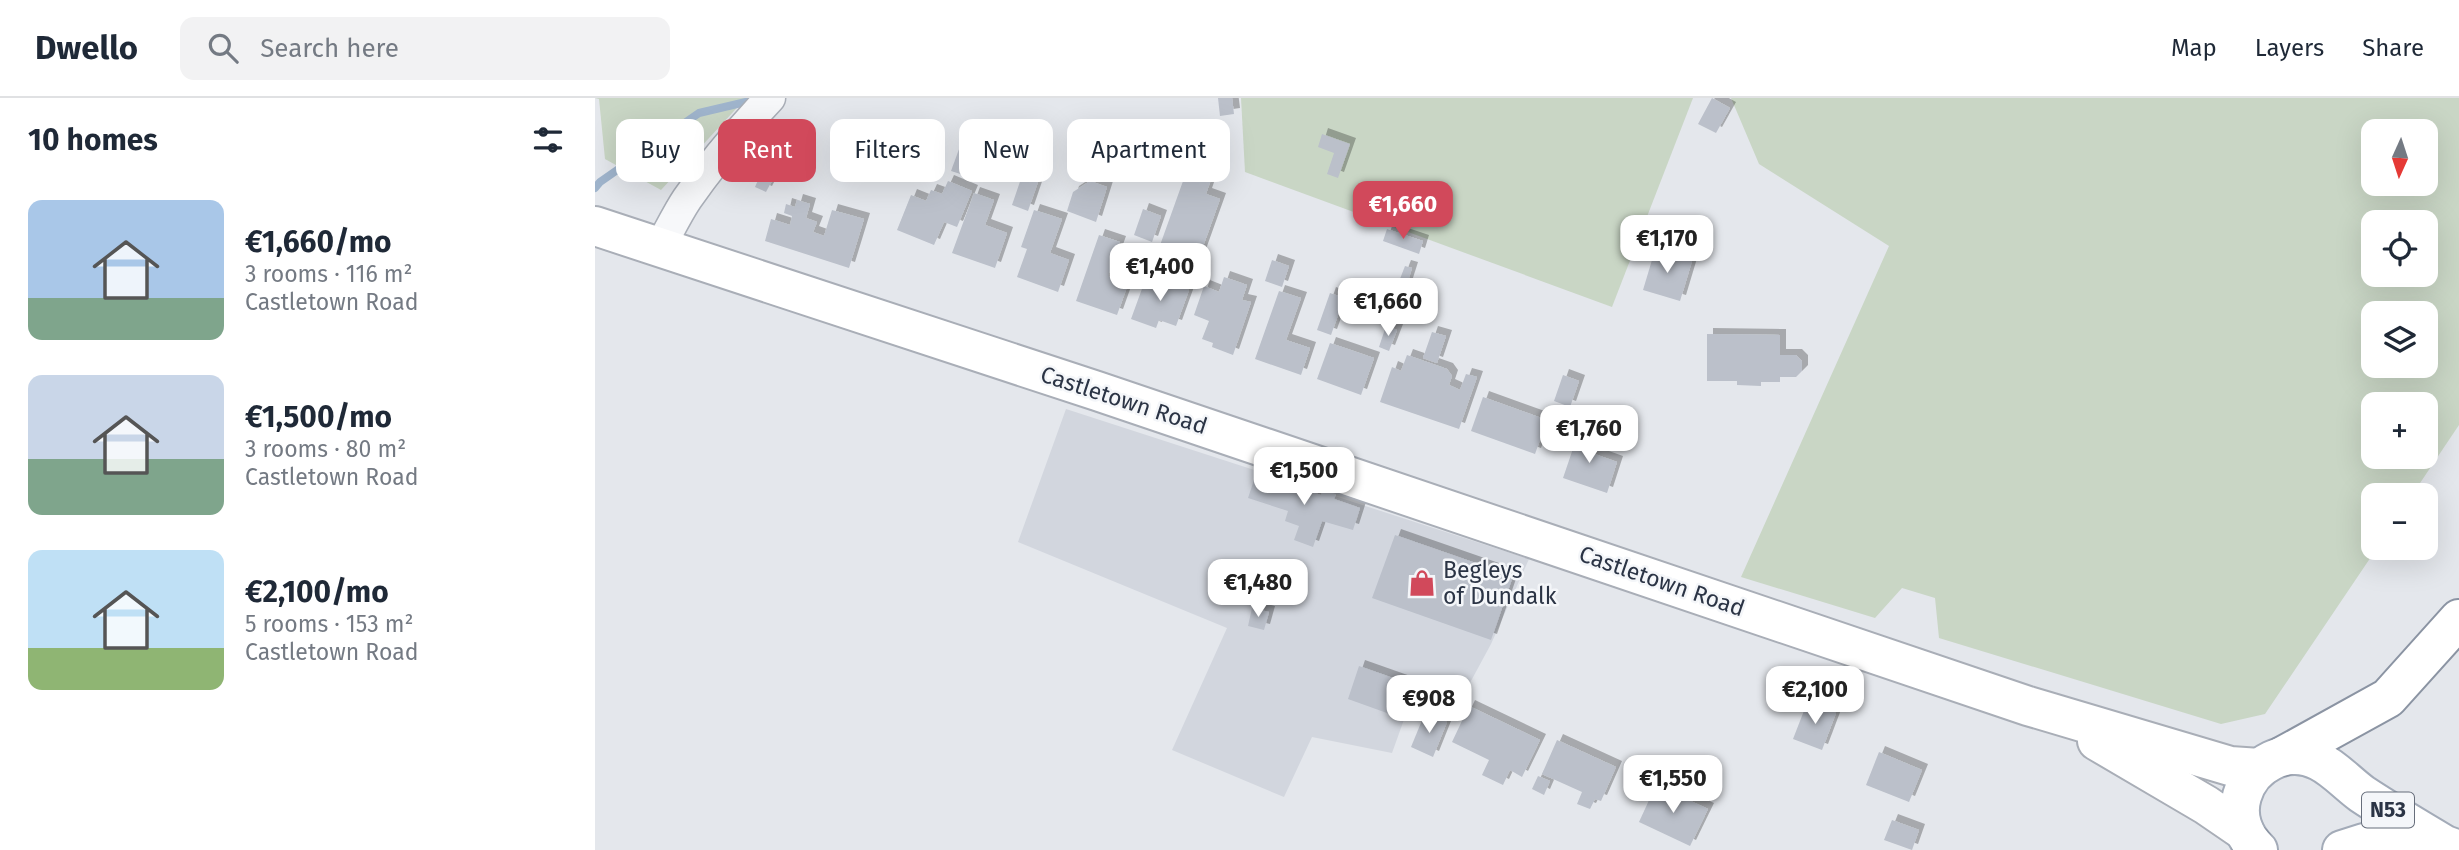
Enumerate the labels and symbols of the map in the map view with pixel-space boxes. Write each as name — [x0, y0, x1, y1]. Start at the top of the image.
north arrow — [2361, 119, 2438, 196]
pin: €1,660 — [1346, 181, 1460, 241]
pin: €1,170 — [1610, 216, 1724, 275]
pin: €1,400 — [1103, 244, 1217, 303]
pin: €1,660 — [1331, 278, 1445, 338]
street label: Castletown Road — [1037, 360, 1211, 440]
pin: €1,760 — [1532, 406, 1646, 465]
pin: €1,500 — [1247, 448, 1361, 507]
street label: Castletown Road — [1575, 540, 1749, 622]
place label: Begleys of Dundalk — [1443, 556, 1557, 610]
pin: €1,480 — [1201, 560, 1315, 619]
shop icon: Begleys of Dundalk — [1407, 568, 1437, 598]
pin: €2,100 — [1758, 666, 1872, 726]
pin: €908 — [1388, 676, 1470, 735]
pin: €1,550 — [1616, 756, 1730, 815]
road number: N53 — [2362, 792, 2414, 828]

